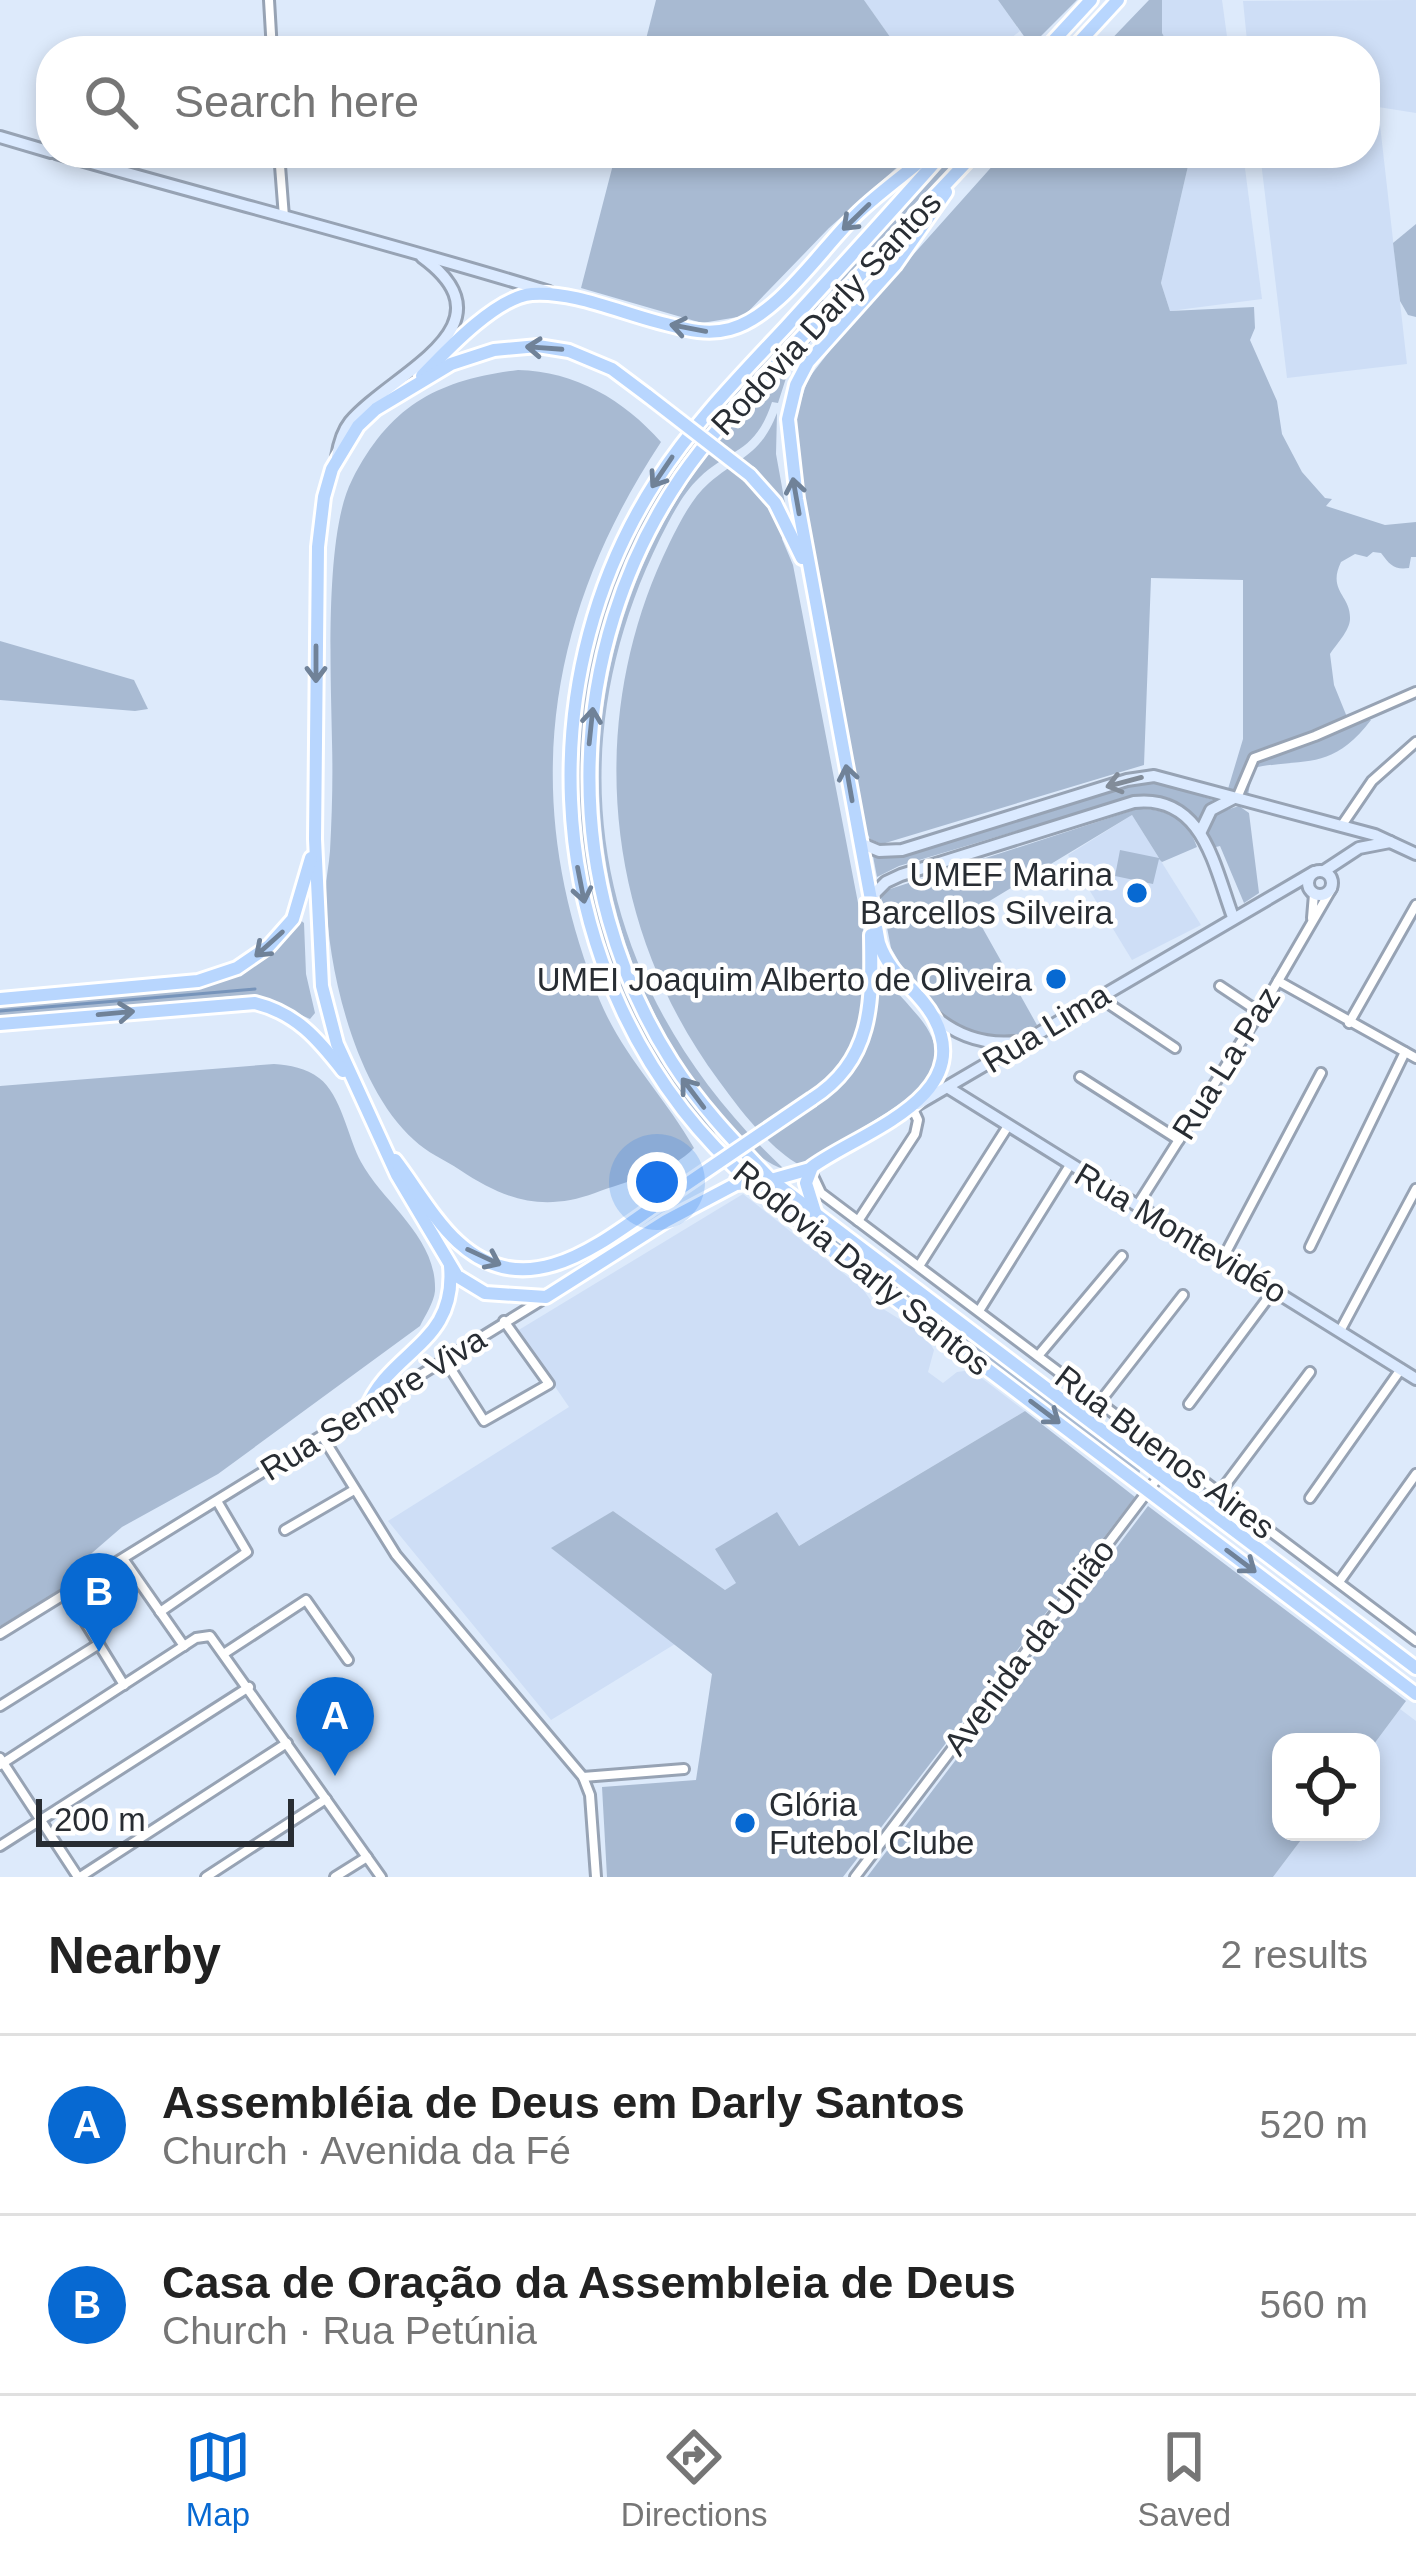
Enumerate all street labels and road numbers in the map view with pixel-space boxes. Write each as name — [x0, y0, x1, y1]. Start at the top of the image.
street label: Rodovia Darly Santos — [704, 184, 948, 442]
street label: Rua Lima — [976, 975, 1117, 1080]
street label: Rua La Paz — [1165, 980, 1287, 1146]
street label: Rodovia Darly Santos — [726, 1153, 998, 1383]
street label: Rua Montevidéo — [1068, 1155, 1294, 1311]
street label: Rua Sempre Viva — [254, 1320, 493, 1488]
street label: Rua Buenos Aires — [1048, 1358, 1282, 1546]
street label: Avenida da União — [936, 1532, 1122, 1762]

